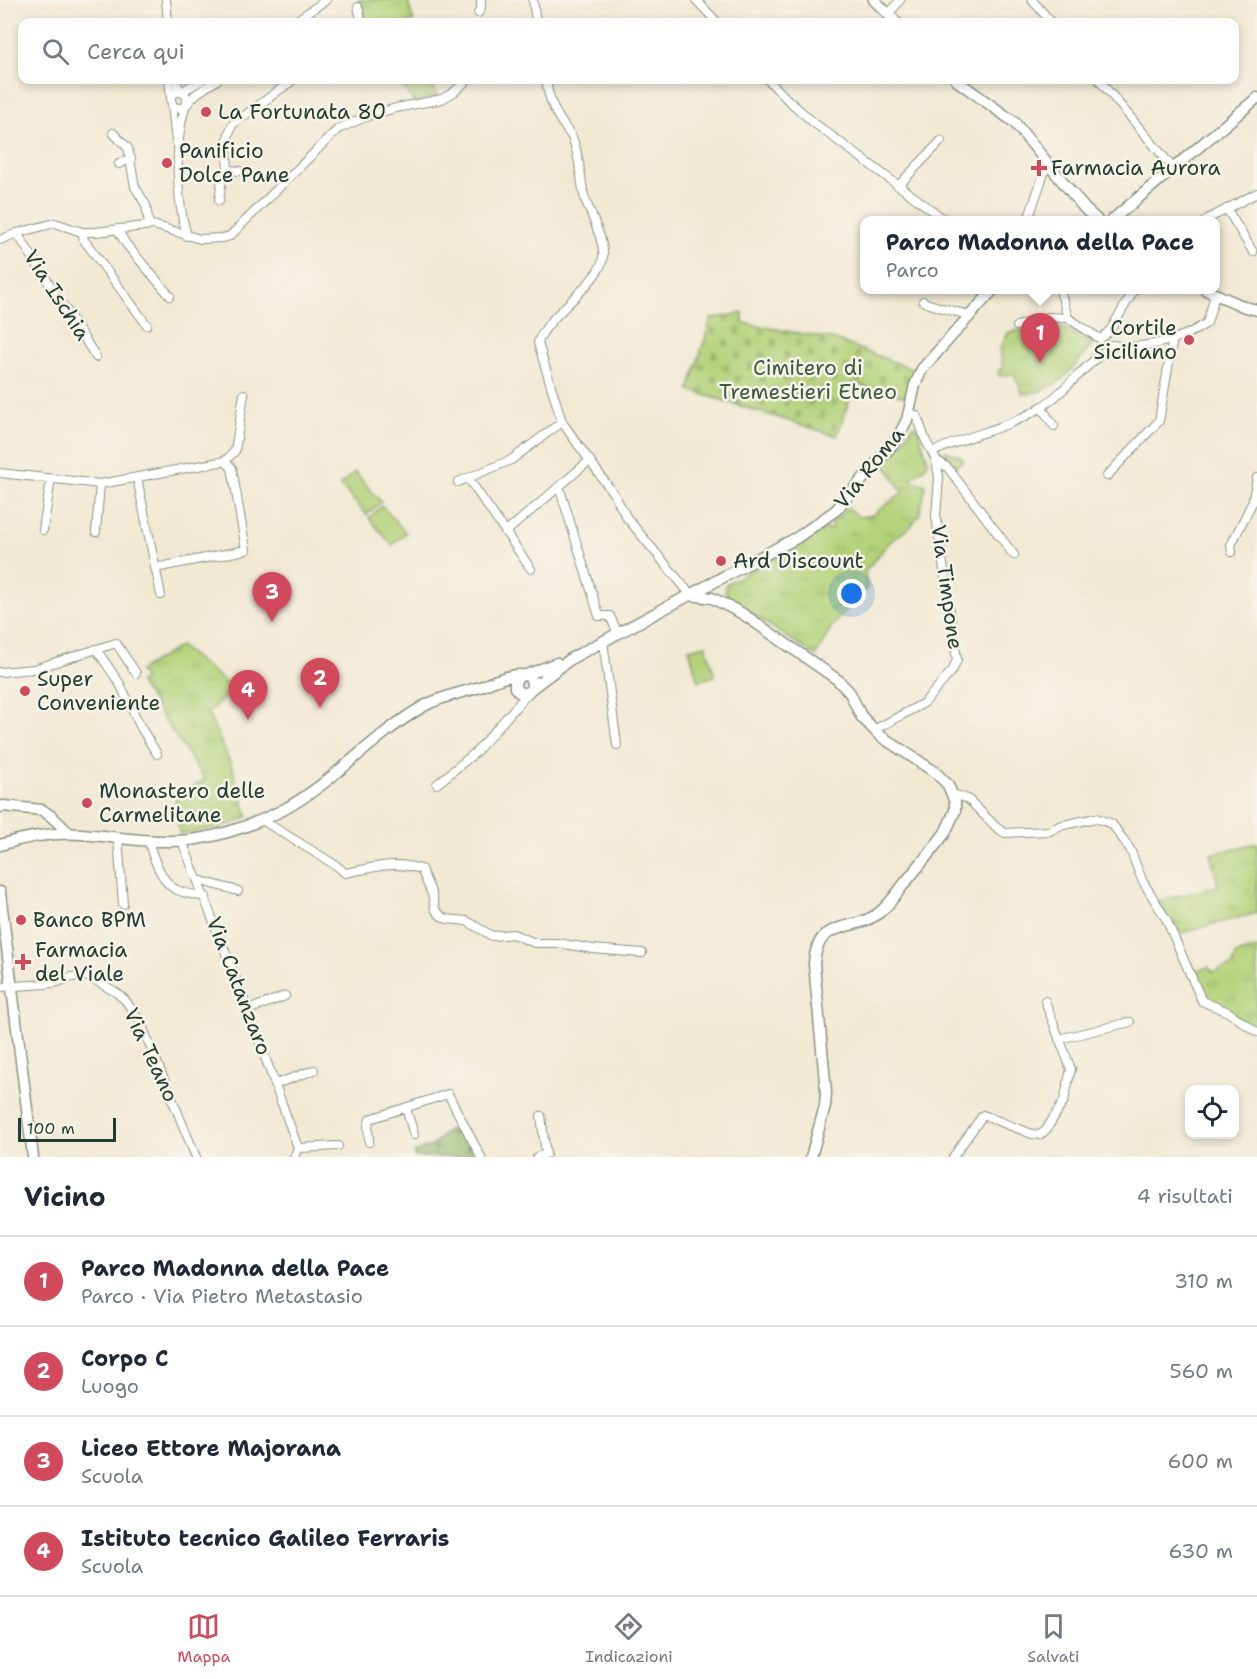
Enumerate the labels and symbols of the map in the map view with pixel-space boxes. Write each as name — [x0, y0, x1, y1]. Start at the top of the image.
place label: La Fortunata 80 — [218, 98, 386, 126]
marker: La Fortunata 80 — [199, 105, 213, 119]
place label: Panificio Dolce Pane — [179, 137, 290, 189]
place label: Farmacia Aurora — [1051, 154, 1221, 182]
marker: Panificio Dolce Pane — [160, 156, 174, 170]
marker: Farmacia Aurora — [1032, 161, 1046, 175]
street label: Via Ischia — [17, 244, 97, 346]
pin: 1 — [1020, 314, 1060, 363]
place label: Cortile Siciliano — [1094, 314, 1177, 366]
marker: Cortile Siciliano — [1182, 333, 1196, 347]
park label: Cimitero di Tremestieri Etneo — [719, 354, 897, 406]
street label: Via Roma — [827, 421, 911, 515]
street label: Via Timpone — [924, 523, 970, 651]
place label: Ard Discount — [733, 547, 864, 575]
marker: Ard Discount — [714, 554, 728, 568]
pin: 3 — [252, 572, 292, 622]
your location — [837, 579, 866, 608]
pin: 2 — [300, 658, 340, 708]
place label: Super Conveniente — [37, 665, 160, 717]
pin: 4 — [228, 670, 268, 720]
marker: Super Conveniente — [18, 684, 32, 698]
place label: Monastero delle Carmelitane — [99, 777, 265, 829]
marker: Monastero delle Carmelitane — [80, 796, 94, 810]
place label: Banco BPM — [33, 906, 146, 934]
marker: Banco BPM — [14, 913, 28, 927]
street label: Via Catanzaro — [200, 913, 278, 1059]
place label: Farmacia del Viale — [35, 936, 127, 988]
marker: Farmacia del Viale — [16, 955, 30, 969]
street label: Via Teano — [117, 1003, 185, 1107]
scale bar — [18, 1115, 116, 1142]

